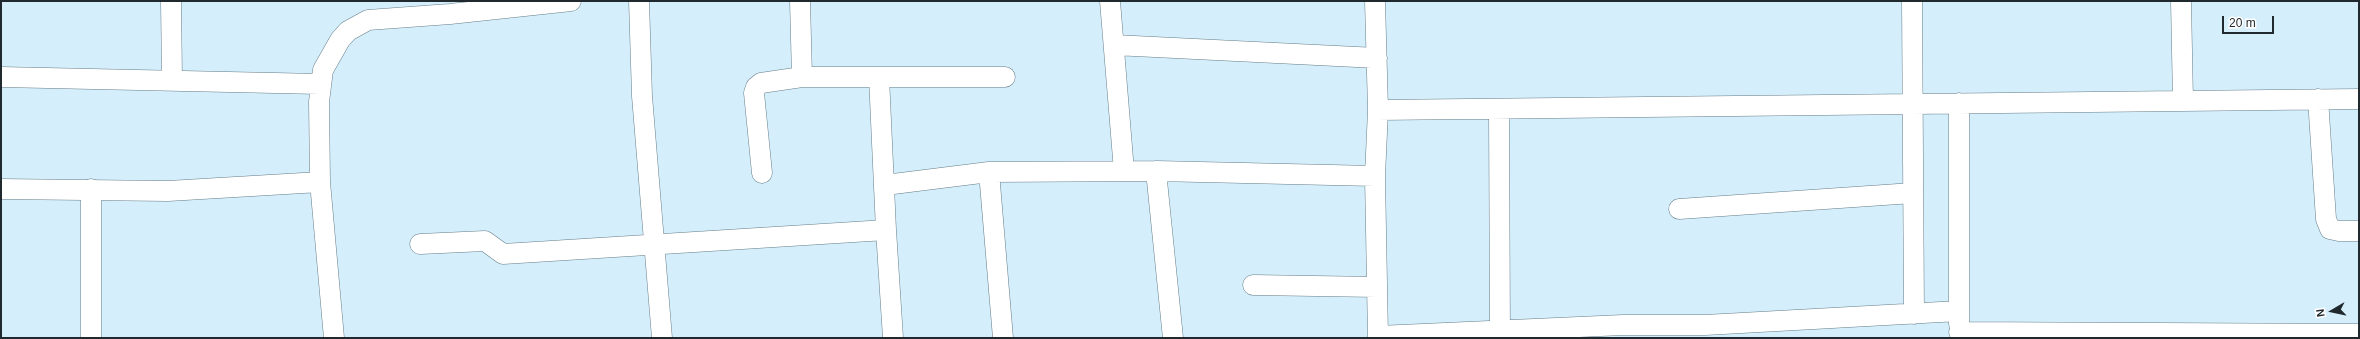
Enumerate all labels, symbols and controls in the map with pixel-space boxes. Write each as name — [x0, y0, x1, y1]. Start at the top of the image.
scale bar — [2224, 8, 2276, 34]
text: 20 m — [2229, 16, 2256, 30]
north arrow — [2312, 291, 2352, 331]
text: N — [2314, 308, 2327, 318]

